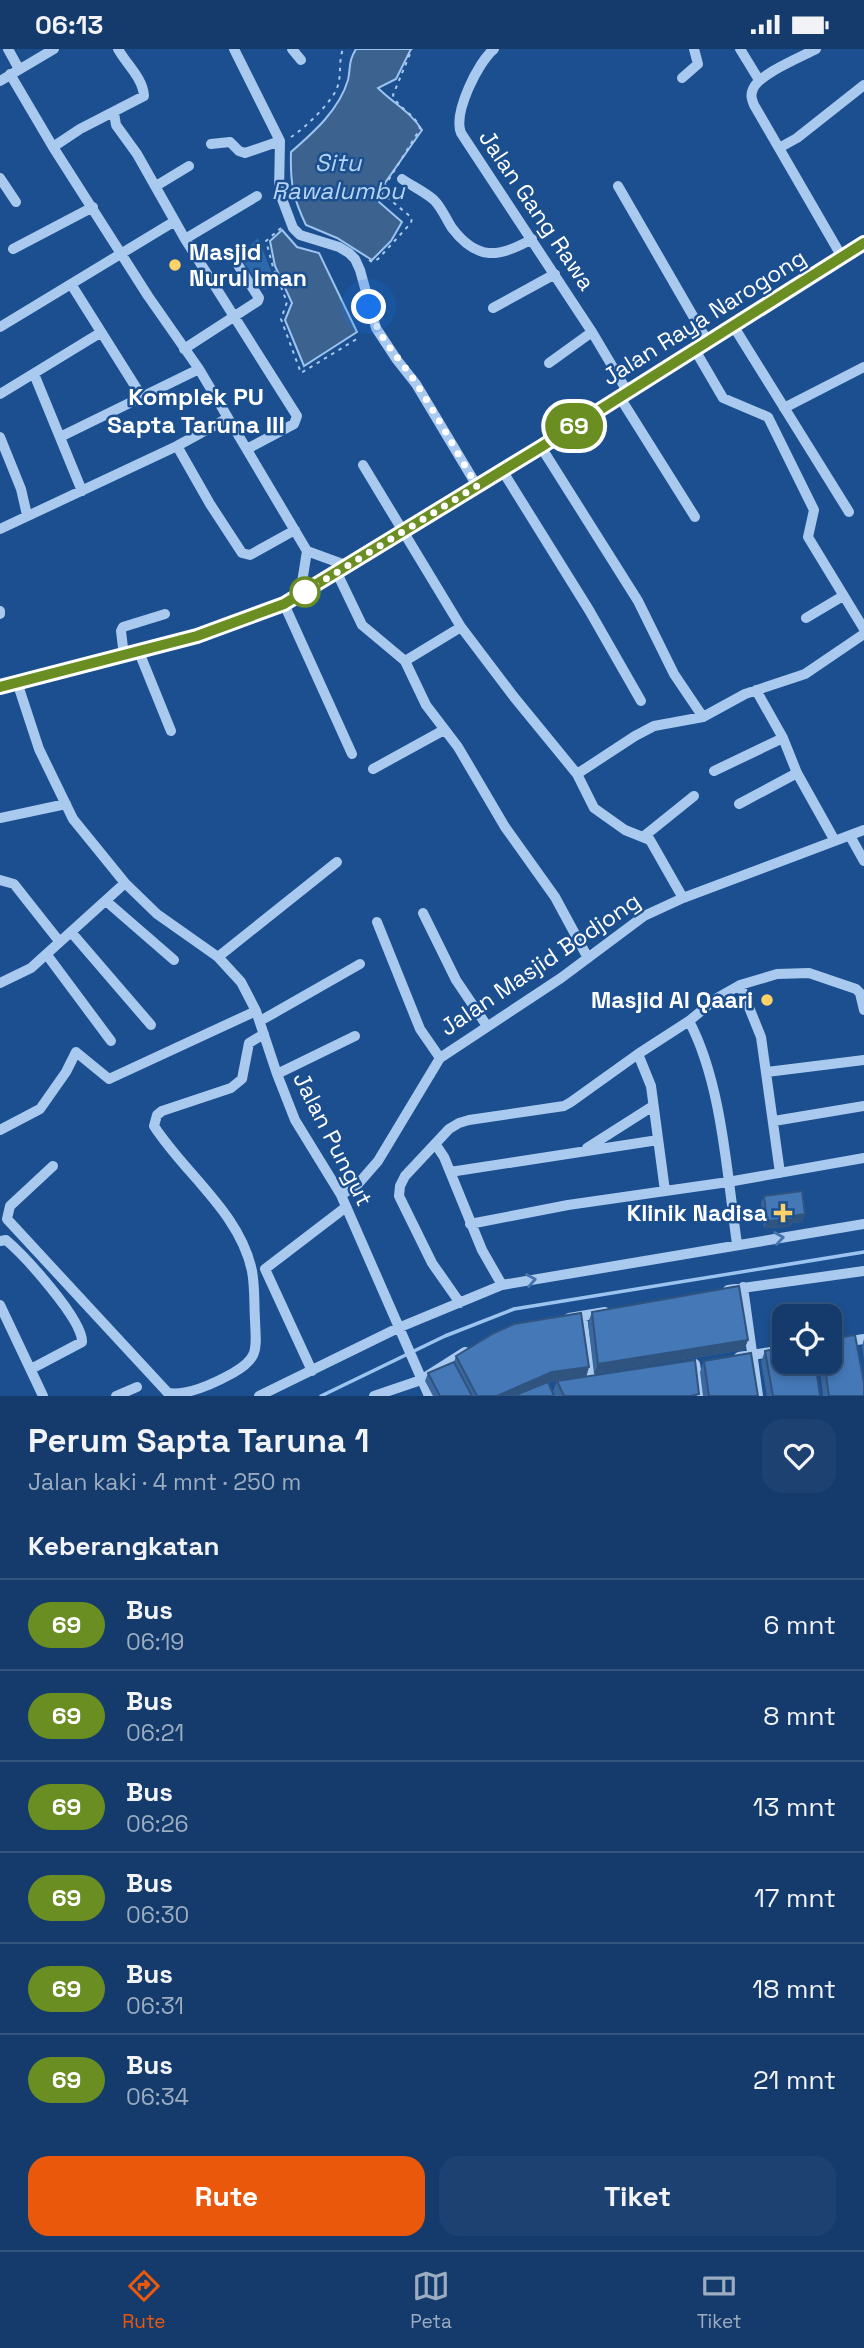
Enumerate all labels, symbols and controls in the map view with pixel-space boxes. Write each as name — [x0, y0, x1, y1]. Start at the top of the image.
text: 06:13 — [35, 8, 103, 42]
street label: Jalan Gang Rawa — [472, 124, 602, 296]
water label: Situ Rawalumbu — [272, 147, 406, 206]
place label: Masjid Nurul Iman — [189, 237, 307, 293]
street label: Jalan Raya Narogong — [597, 242, 811, 392]
marker: Masjid Nurul Iman — [167, 257, 183, 273]
your location — [351, 289, 386, 324]
district label: Komplek PU Sapta Taruna III — [107, 381, 285, 440]
line badge: 69 — [542, 403, 606, 449]
text: 69 — [559, 410, 589, 441]
unlabelled marker — [290, 577, 320, 607]
street label: Jalan Masjid Bodjong — [434, 886, 646, 1042]
place label: Masjid Al Qaari — [591, 985, 753, 1015]
marker: Masjid Al Qaari — [759, 992, 775, 1008]
street label: Jalan Pungut — [286, 1067, 380, 1211]
place label: Klinik Nadisa — [627, 1198, 767, 1228]
marker: Klinik Nadisa — [773, 1203, 793, 1223]
one-way arrow — [773, 1230, 785, 1245]
one-way arrow — [525, 1273, 537, 1288]
map controls — [772, 1304, 842, 1374]
button: locate — [772, 1304, 842, 1374]
button: heart — [762, 1419, 836, 1493]
text: Perum Sapta Taruna 1 — [28, 1420, 369, 1462]
text: Jalan kaki · 4 mnt · 250 m — [28, 1467, 301, 1497]
text: Keberangkatan — [28, 1529, 220, 1563]
text: Bus — [126, 1593, 173, 1627]
text: 6 mnt — [764, 1608, 836, 1642]
text: 69 — [52, 1609, 81, 1640]
text: 06:19 — [126, 1627, 184, 1657]
text: Bus — [126, 1684, 173, 1718]
text: 8 mnt — [763, 1699, 836, 1733]
text: 69 — [52, 1700, 81, 1731]
text: 06:21 — [126, 1718, 184, 1748]
text: Bus — [126, 1775, 173, 1809]
text: 13 mnt — [753, 1790, 836, 1824]
text: 69 — [52, 1791, 81, 1822]
text: 06:26 — [126, 1809, 189, 1839]
text: Bus — [126, 1866, 173, 1900]
text: 17 mnt — [754, 1881, 836, 1915]
text: 69 — [52, 1882, 81, 1913]
text: 06:30 — [126, 1900, 189, 1930]
text: Bus — [126, 1957, 173, 1991]
text: 18 mnt — [752, 1972, 836, 2006]
text: 69 — [52, 1973, 81, 2004]
text: 06:31 — [126, 1991, 184, 2021]
text: Bus — [126, 2048, 173, 2082]
text: 21 mnt — [753, 2063, 836, 2097]
text: 69 — [52, 2064, 81, 2095]
text: 06:34 — [126, 2082, 189, 2112]
button: Rute — [28, 2156, 425, 2236]
button: Tiket — [439, 2156, 836, 2236]
tab: Rute — [122, 2267, 166, 2334]
tab: Peta — [410, 2267, 452, 2334]
tab: Tiket — [697, 2267, 742, 2334]

